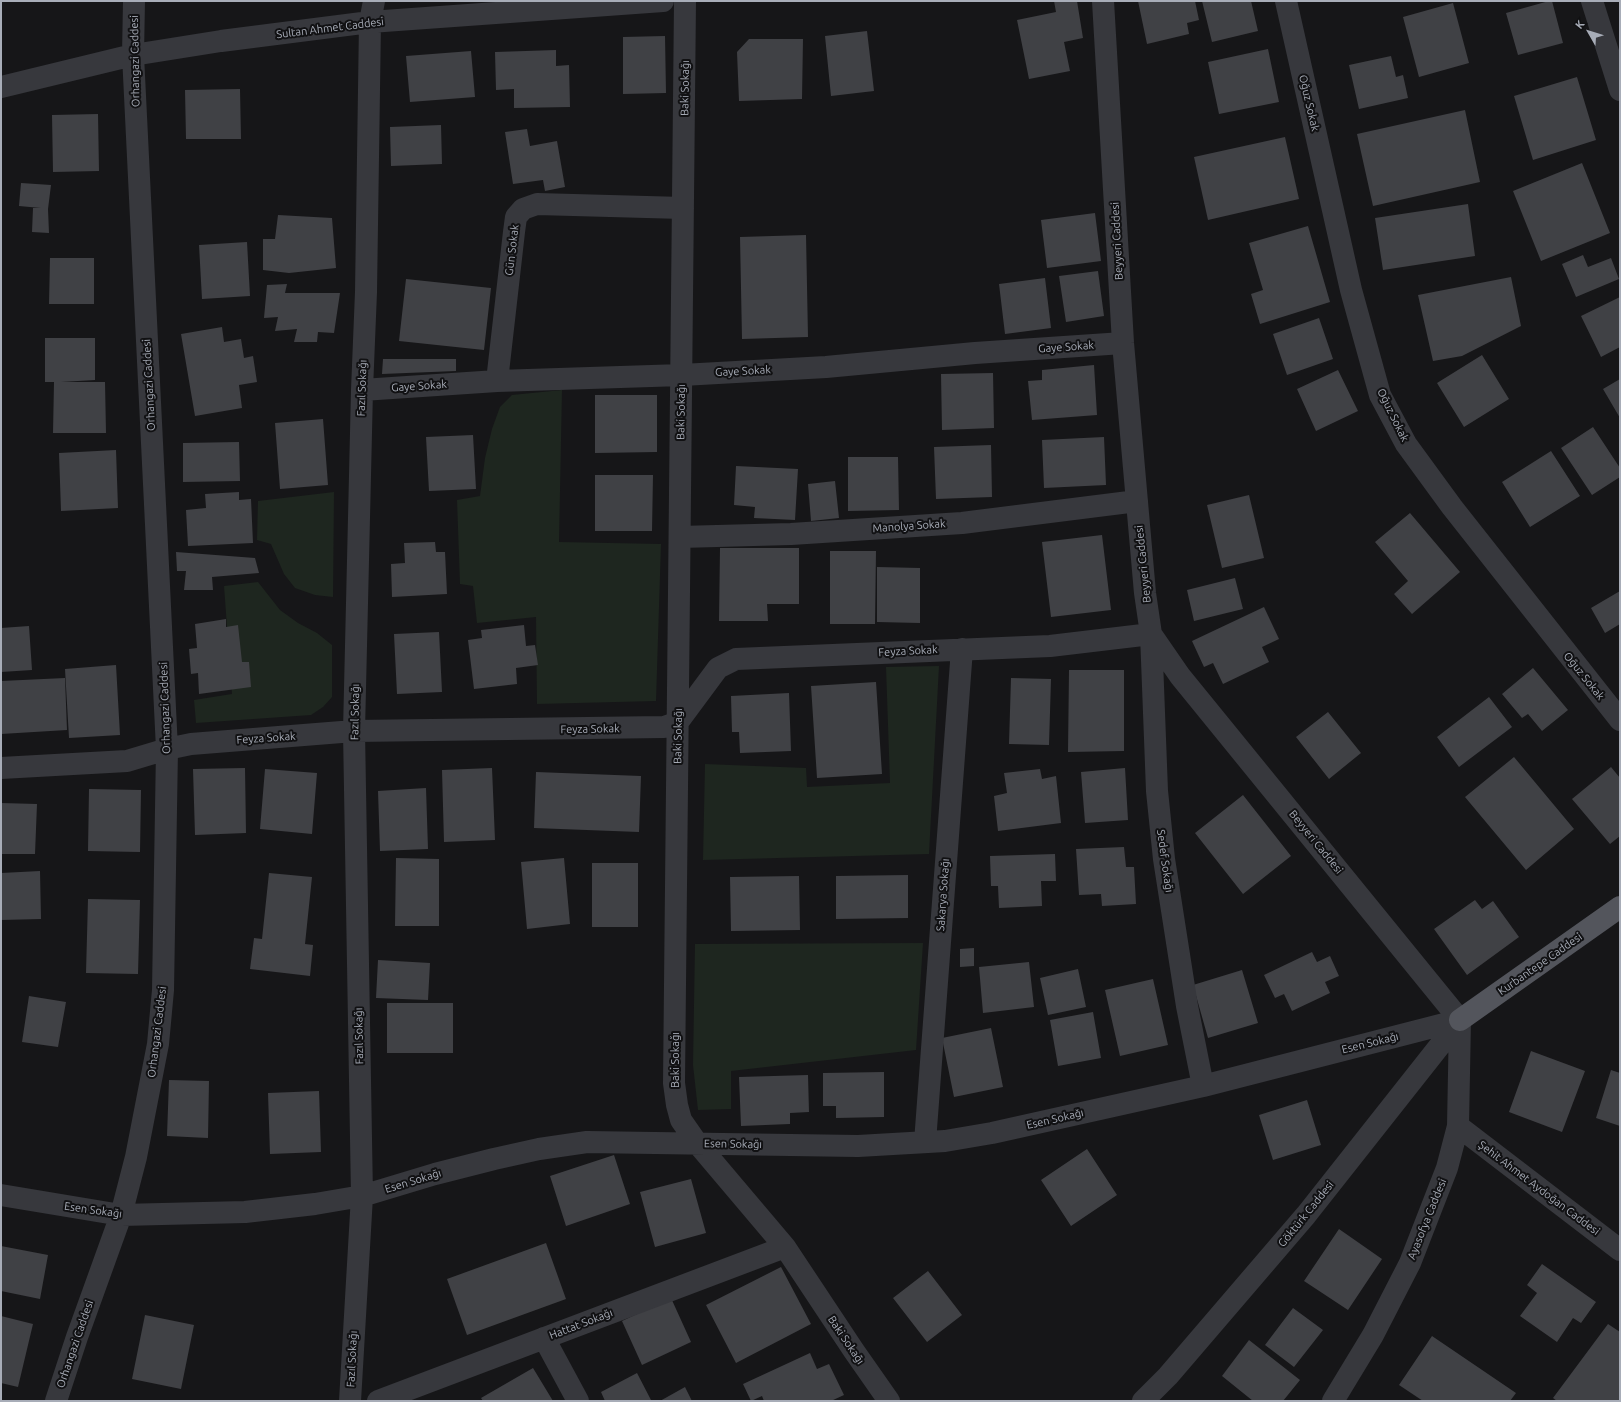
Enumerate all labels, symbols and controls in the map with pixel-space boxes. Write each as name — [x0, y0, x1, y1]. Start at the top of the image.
north arrow — [1569, 12, 1609, 52]
street label: Orhangazi Caddesi — [128, 15, 142, 107]
street label: Sultan Ahmet Caddesi — [275, 15, 385, 41]
text: K — [1573, 18, 1587, 31]
street label: Baki Sokağı — [678, 60, 692, 116]
street label: Oğuz Sokak — [1296, 73, 1322, 133]
street label: Beyyeri Caddesi — [1108, 202, 1126, 280]
street label: Gün Sokak — [502, 224, 522, 276]
street label: Gaye Sokak — [1038, 338, 1094, 356]
street label: Orhangazi Caddesi — [140, 339, 158, 431]
street label: Fazıl Sokağı — [354, 360, 370, 416]
street label: Gaye Sokak — [715, 363, 771, 379]
street label: Gaye Sokak — [391, 377, 447, 395]
street label: Baki Sokağı — [674, 384, 688, 440]
street label: Oğuz Sokak — [1374, 386, 1412, 444]
street label: Manolya Sokak — [872, 517, 946, 535]
street label: Beyyeri Caddesi — [1132, 524, 1154, 604]
street label: Feyza Sokak — [878, 643, 938, 659]
street label: Oğuz Sokak — [1561, 649, 1607, 703]
street label: Orhangazi Caddesi — [157, 662, 173, 754]
street label: Fazıl Sokağı — [348, 684, 362, 740]
street label: Baki Sokağı — [671, 708, 685, 764]
street label: Feyza Sokak — [560, 722, 620, 736]
street label: Feyza Sokak — [236, 729, 296, 747]
street label: Beyyeri Caddesi — [1286, 808, 1346, 876]
street label: Sedef Sokağı — [1154, 829, 1176, 893]
street label: Sakarya Sokağı — [934, 858, 952, 932]
street label: Kurbantepe Caddesi — [1495, 930, 1585, 998]
street label: Orhangazi Caddesi — [145, 986, 169, 1078]
street label: Fazıl Sokağı — [352, 1008, 366, 1064]
street label: Esen Sokağı — [1340, 1030, 1400, 1056]
street label: Baki Sokağı — [668, 1032, 682, 1088]
street label: Esen Sokağı — [1025, 1106, 1085, 1132]
street label: Esen Sokağı — [704, 1137, 762, 1151]
street label: Şehit Ahmet Aydoğan Caddesi — [1476, 1138, 1602, 1238]
street label: Esen Sokağı — [383, 1166, 443, 1196]
street label: Ayasofya Caddesi — [1405, 1177, 1449, 1261]
street label: Göktürk Caddesi — [1275, 1178, 1337, 1250]
street label: Esen Sokağı — [63, 1199, 123, 1221]
street label: Orhangazi Caddesi — [54, 1298, 96, 1390]
street label: Hattat Sokağı — [547, 1306, 615, 1342]
street label: Baki Sokağı — [825, 1313, 867, 1367]
street label: Fazıl Sokağı — [344, 1330, 360, 1388]

